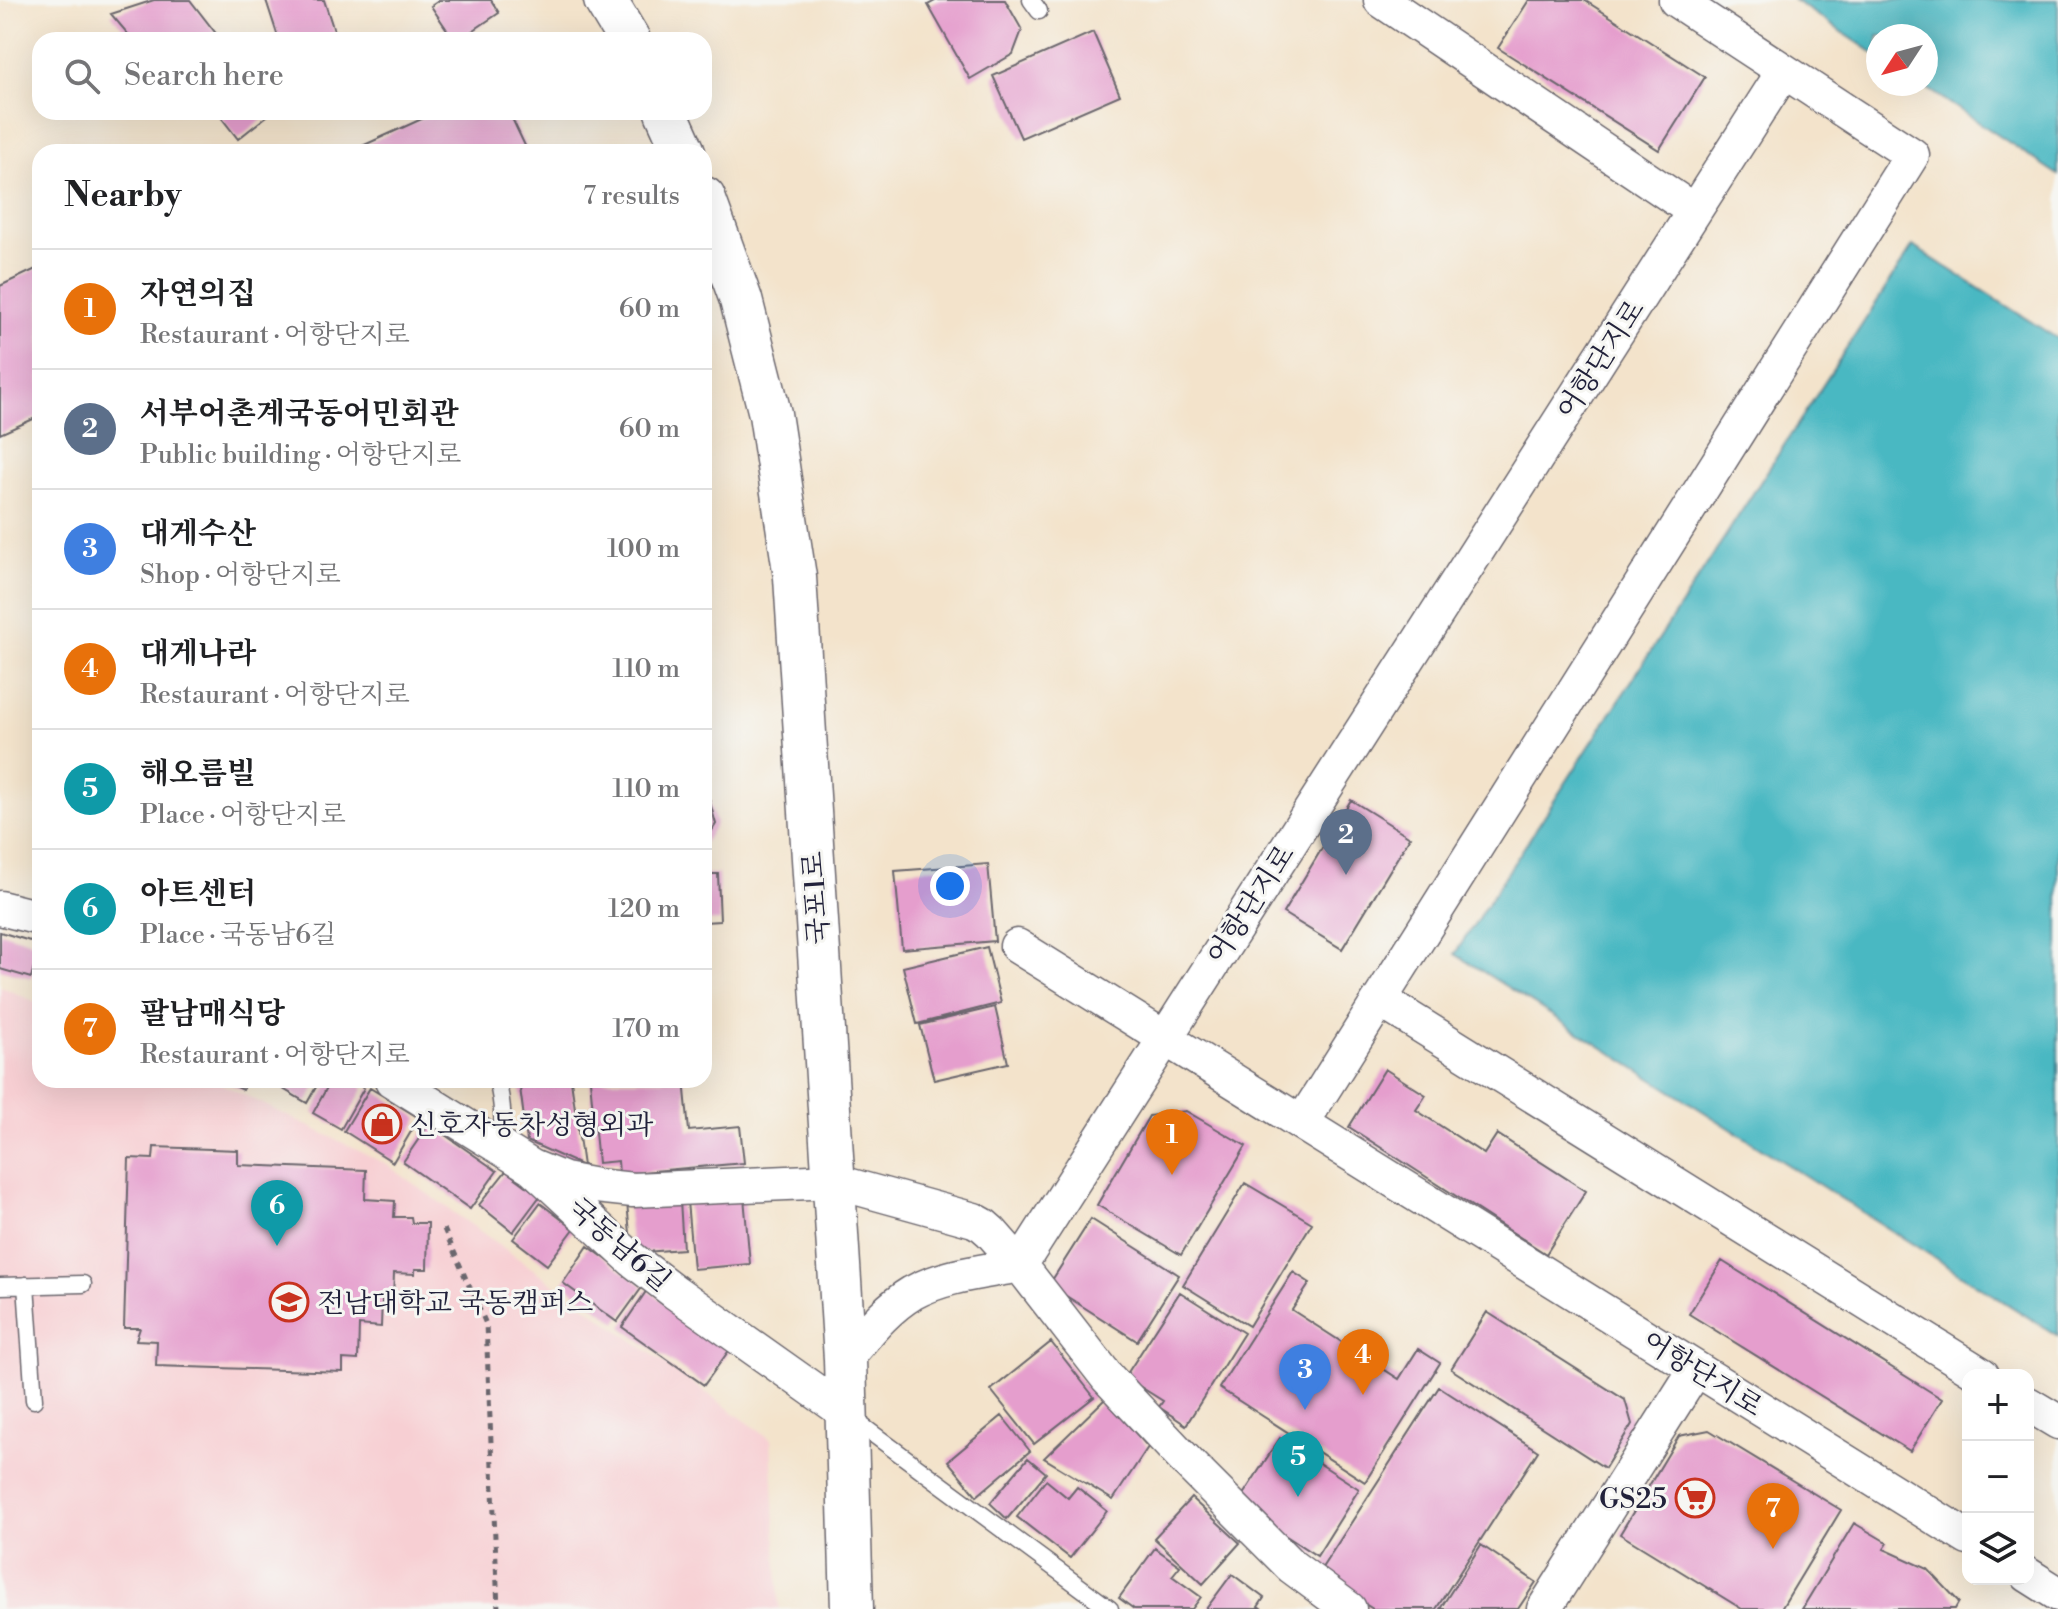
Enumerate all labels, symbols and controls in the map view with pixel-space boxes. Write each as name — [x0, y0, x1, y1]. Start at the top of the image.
north arrow — [1866, 24, 1938, 96]
search box — [32, 32, 712, 120]
icon: search — [60, 54, 104, 98]
text: Search here — [124, 57, 284, 95]
text: Nearby — [64, 175, 182, 217]
text: 7 results — [583, 180, 680, 212]
text: 자연의집 — [140, 275, 256, 313]
text: 1 — [84, 293, 96, 325]
text: 60 m — [619, 293, 680, 325]
street label: 어항단지로 — [1550, 294, 1653, 426]
text: Restaurant · 어항단지로 — [140, 319, 410, 351]
text: 서부어촌계국동어민회관 — [140, 395, 459, 433]
text: 2 — [82, 413, 98, 445]
text: 60 m — [619, 413, 680, 445]
text: Public building · 어항단지로 — [140, 439, 461, 471]
text: 대게수산 — [140, 515, 256, 553]
text: 3 — [82, 533, 98, 565]
text: 100 m — [607, 533, 680, 565]
text: Shop · 어항단지로 — [140, 559, 341, 591]
text: 대게나라 — [140, 635, 256, 673]
text: 4 — [81, 653, 99, 685]
text: 110 m — [612, 653, 680, 685]
text: Restaurant · 어항단지로 — [140, 679, 410, 711]
text: 해오름빌 — [140, 755, 256, 793]
text: 5 — [82, 773, 98, 805]
text: 110 m — [612, 773, 680, 805]
text: Place · 어항단지로 — [140, 799, 346, 831]
pin: 2 — [1320, 809, 1372, 875]
street label: 어항단지로 — [1200, 839, 1303, 971]
street label: 국포1로 — [796, 850, 837, 946]
your location — [930, 866, 970, 906]
text: 아트센터 — [140, 875, 256, 913]
text: 6 — [82, 893, 98, 925]
text: 120 m — [608, 893, 680, 925]
text: Place · 국동남6길 — [140, 919, 336, 951]
text: 팔남매식당 — [140, 995, 285, 1033]
text: 7 — [82, 1013, 98, 1045]
text: 170 m — [612, 1013, 680, 1045]
text: Restaurant · 어항단지로 — [140, 1039, 410, 1071]
shop icon: 신호자동차성형외과 — [361, 1103, 403, 1145]
place label: 신호자동차성형외과 — [410, 1108, 653, 1143]
pin: 1 — [1146, 1109, 1198, 1175]
pin: 6 — [251, 1180, 303, 1246]
street label: 국동남6길 — [560, 1191, 678, 1299]
school or university icon: 전남대학교 국동캠퍼스 — [268, 1281, 310, 1323]
place label: 전남대학교 국동캠퍼스 — [317, 1286, 593, 1321]
street label: 어항단지로 — [1636, 1324, 1769, 1425]
pin: 4 — [1337, 1329, 1389, 1395]
pin: 3 — [1279, 1344, 1331, 1410]
map controls — [1962, 1369, 2034, 1585]
button: + — [1962, 1369, 2034, 1441]
pin: 5 — [1272, 1431, 1324, 1497]
button: − — [1962, 1441, 2034, 1513]
supermarket icon: GS25 — [1674, 1477, 1716, 1519]
place label: GS25 — [1599, 1482, 1667, 1517]
pin: 7 — [1747, 1483, 1799, 1549]
button: layers — [1962, 1513, 2034, 1585]

